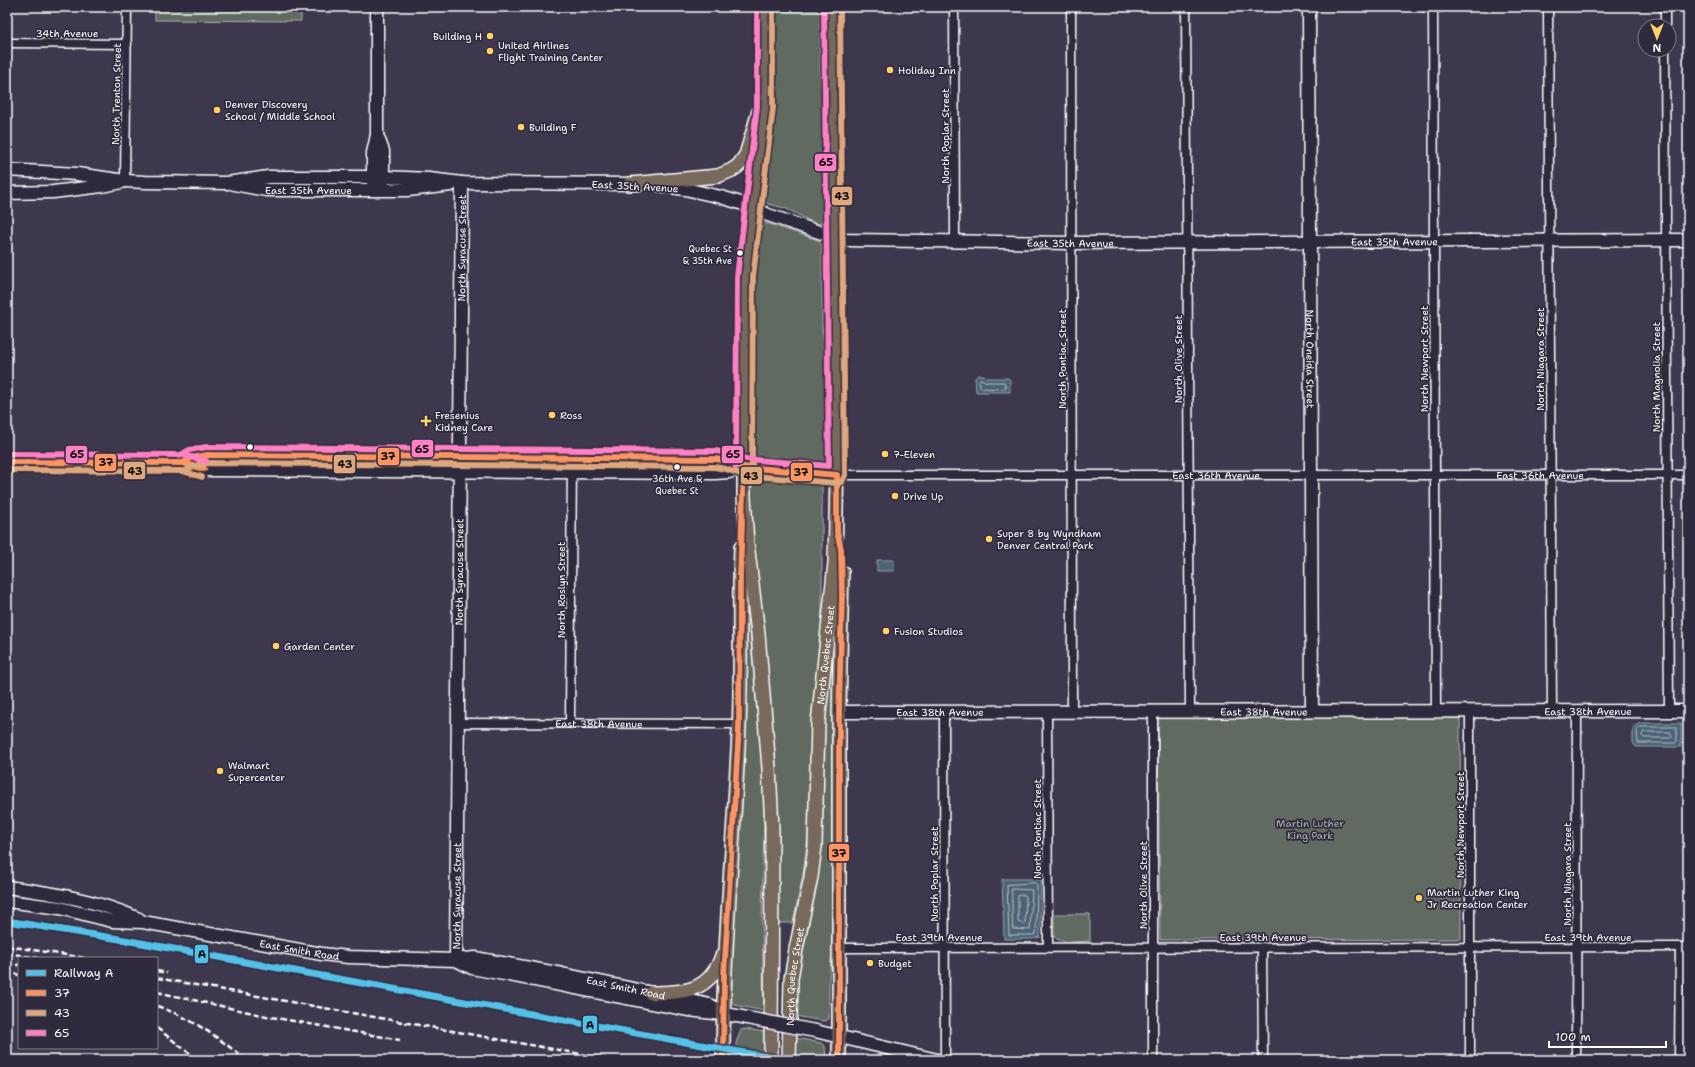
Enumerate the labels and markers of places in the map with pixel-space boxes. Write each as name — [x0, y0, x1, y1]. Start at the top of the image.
place label: Building H — [433, 30, 482, 43]
marker: Building H — [485, 31, 495, 41]
place label: United Airlines Flight Training Center — [498, 39, 604, 64]
marker: United Airlines Flight Training Center — [485, 46, 495, 56]
place label: Holiday Inn — [898, 64, 956, 77]
marker: Holiday Inn — [885, 65, 895, 75]
place label: Denver Discovery School / Middle School — [225, 98, 335, 123]
marker: Denver Discovery School / Middle School — [212, 105, 222, 115]
place label: Building F — [529, 121, 577, 134]
marker: Building F — [516, 122, 526, 132]
place label: Quebec St & 35th Ave — [683, 243, 732, 267]
marker: Quebec St & 35th Ave — [735, 248, 745, 258]
place label: Fresenius Kidney Care — [435, 409, 493, 434]
place label: Ross — [560, 409, 582, 422]
marker: Ross — [547, 410, 557, 420]
marker: Fresenius Kidney Care — [420, 415, 432, 427]
unlabelled marker — [245, 442, 255, 452]
place label: 7-Eleven — [893, 448, 935, 461]
marker: 7-Eleven — [880, 449, 890, 459]
marker: 36th Ave & Quebec St — [672, 462, 682, 472]
place label: 36th Ave & Quebec St — [652, 473, 702, 497]
place label: Drive Up — [903, 490, 944, 503]
marker: Drive Up — [890, 491, 900, 501]
place label: Super 8 by Wyndham Denver Central Park — [997, 527, 1102, 552]
marker: Super 8 by Wyndham Denver Central Park — [984, 534, 994, 544]
place label: Fusion Studios — [894, 625, 963, 638]
marker: Fusion Studios — [881, 626, 891, 636]
place label: Garden Center — [284, 640, 355, 653]
marker: Garden Center — [271, 641, 281, 651]
place label: Walmart Supercenter — [228, 759, 285, 784]
marker: Walmart Supercenter — [215, 766, 225, 776]
place label: Martin Luther King Jr Recreation Center — [1427, 886, 1528, 911]
marker: Martin Luther King Jr Recreation Center — [1414, 893, 1424, 903]
place label: Budget — [878, 957, 912, 970]
marker: Budget — [865, 958, 875, 968]

